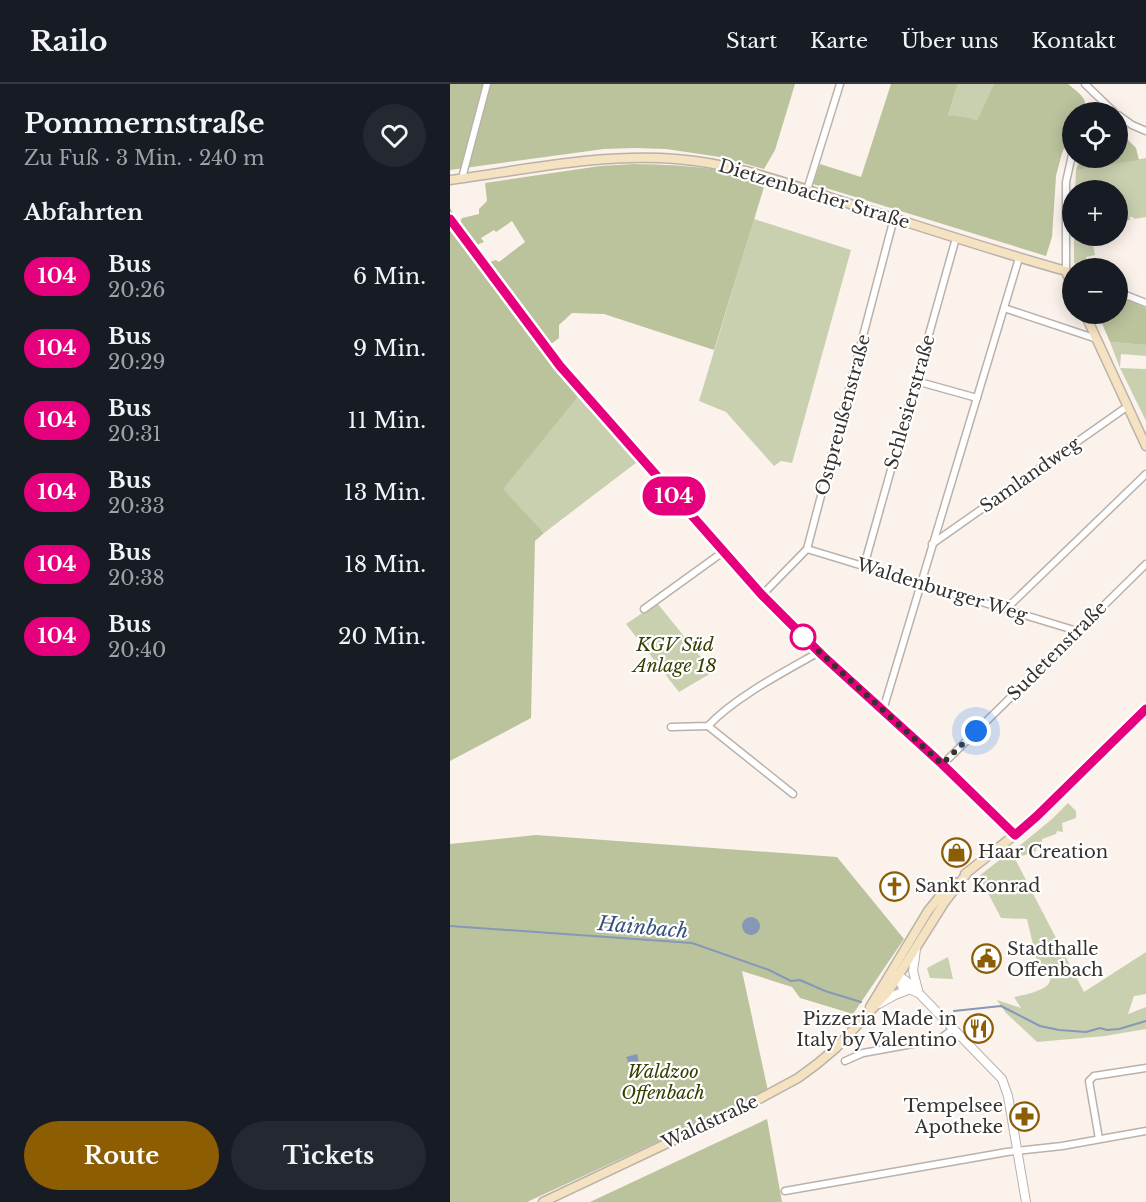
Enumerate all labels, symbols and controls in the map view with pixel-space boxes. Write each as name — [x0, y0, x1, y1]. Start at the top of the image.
text: Railo — [30, 24, 107, 59]
text: Start — [726, 28, 777, 54]
text: Karte — [810, 28, 868, 54]
text: Über uns — [901, 28, 999, 54]
text: Kontakt — [1032, 28, 1116, 54]
map controls — [1062, 102, 1128, 324]
button: locate — [1062, 102, 1128, 168]
button: heart — [363, 104, 426, 167]
text: Pommernstraße — [24, 106, 265, 141]
text: Zu Fuß · 3 Min. · 240 m — [24, 146, 264, 170]
street label: Dietzenbacher Straße — [716, 154, 912, 234]
button: + — [1062, 180, 1128, 246]
text: Abfahrten — [24, 199, 143, 226]
text: Bus — [108, 251, 151, 278]
button: − — [1062, 258, 1128, 324]
text: 104 — [38, 263, 76, 289]
text: 6 Min. — [353, 263, 426, 290]
text: 20:26 — [108, 278, 165, 302]
text: Bus — [108, 323, 151, 350]
street label: Ostpreußenstraße — [811, 332, 875, 498]
street label: Schlesierstraße — [880, 332, 940, 472]
text: 104 — [38, 335, 76, 361]
text: 9 Min. — [353, 335, 426, 362]
text: 20:29 — [108, 350, 165, 374]
text: Bus — [108, 395, 151, 422]
text: 104 — [38, 407, 76, 433]
text: 11 Min. — [348, 407, 426, 434]
text: 20:31 — [108, 422, 162, 446]
street label: Samlandweg — [976, 432, 1085, 518]
text: Bus — [108, 467, 151, 494]
line badge: 104 — [640, 476, 708, 516]
text: 104 — [38, 479, 76, 505]
text: 13 Min. — [344, 479, 426, 506]
text: 104 — [655, 483, 693, 509]
text: 20:33 — [108, 494, 165, 518]
text: Bus — [108, 539, 151, 566]
text: 104 — [38, 551, 76, 577]
text: 18 Min. — [344, 551, 426, 578]
street label: Waldenburger Weg — [853, 553, 1030, 626]
text: 20:38 — [108, 566, 165, 590]
street label: Sudetenstraße — [1003, 597, 1111, 705]
text: Bus — [108, 611, 151, 638]
text: 104 — [38, 623, 76, 649]
text: 20 Min. — [338, 623, 426, 650]
unlabelled marker — [790, 624, 816, 650]
park label: KGV Süd Anlage 18 — [631, 634, 717, 677]
text: 20:40 — [108, 638, 166, 662]
your location — [961, 716, 991, 746]
shop icon: Haar Creation — [941, 836, 973, 868]
place label: Haar Creation — [978, 841, 1108, 863]
church icon: Sankt Konrad — [878, 870, 910, 902]
place label: Sankt Konrad — [915, 875, 1040, 897]
water label: Hainbach — [596, 911, 689, 943]
place label: Stadthalle Offenbach — [1007, 938, 1103, 981]
public building icon: Stadthalle Offenbach — [970, 943, 1002, 975]
place label: Pizzeria Made in Italy by Valentino — [796, 1008, 957, 1051]
restaurant icon: Pizzeria Made in Italy by Valentino — [962, 1013, 994, 1045]
park label: Waldzoo Offenbach — [621, 1061, 705, 1104]
street label: Waldstraße — [657, 1090, 762, 1154]
place label: Tempelsee Apotheke — [904, 1095, 1003, 1138]
pharmacy icon: Tempelsee Apotheke — [1008, 1100, 1040, 1132]
button: Route — [24, 1121, 219, 1190]
button: Tickets — [231, 1121, 426, 1190]

